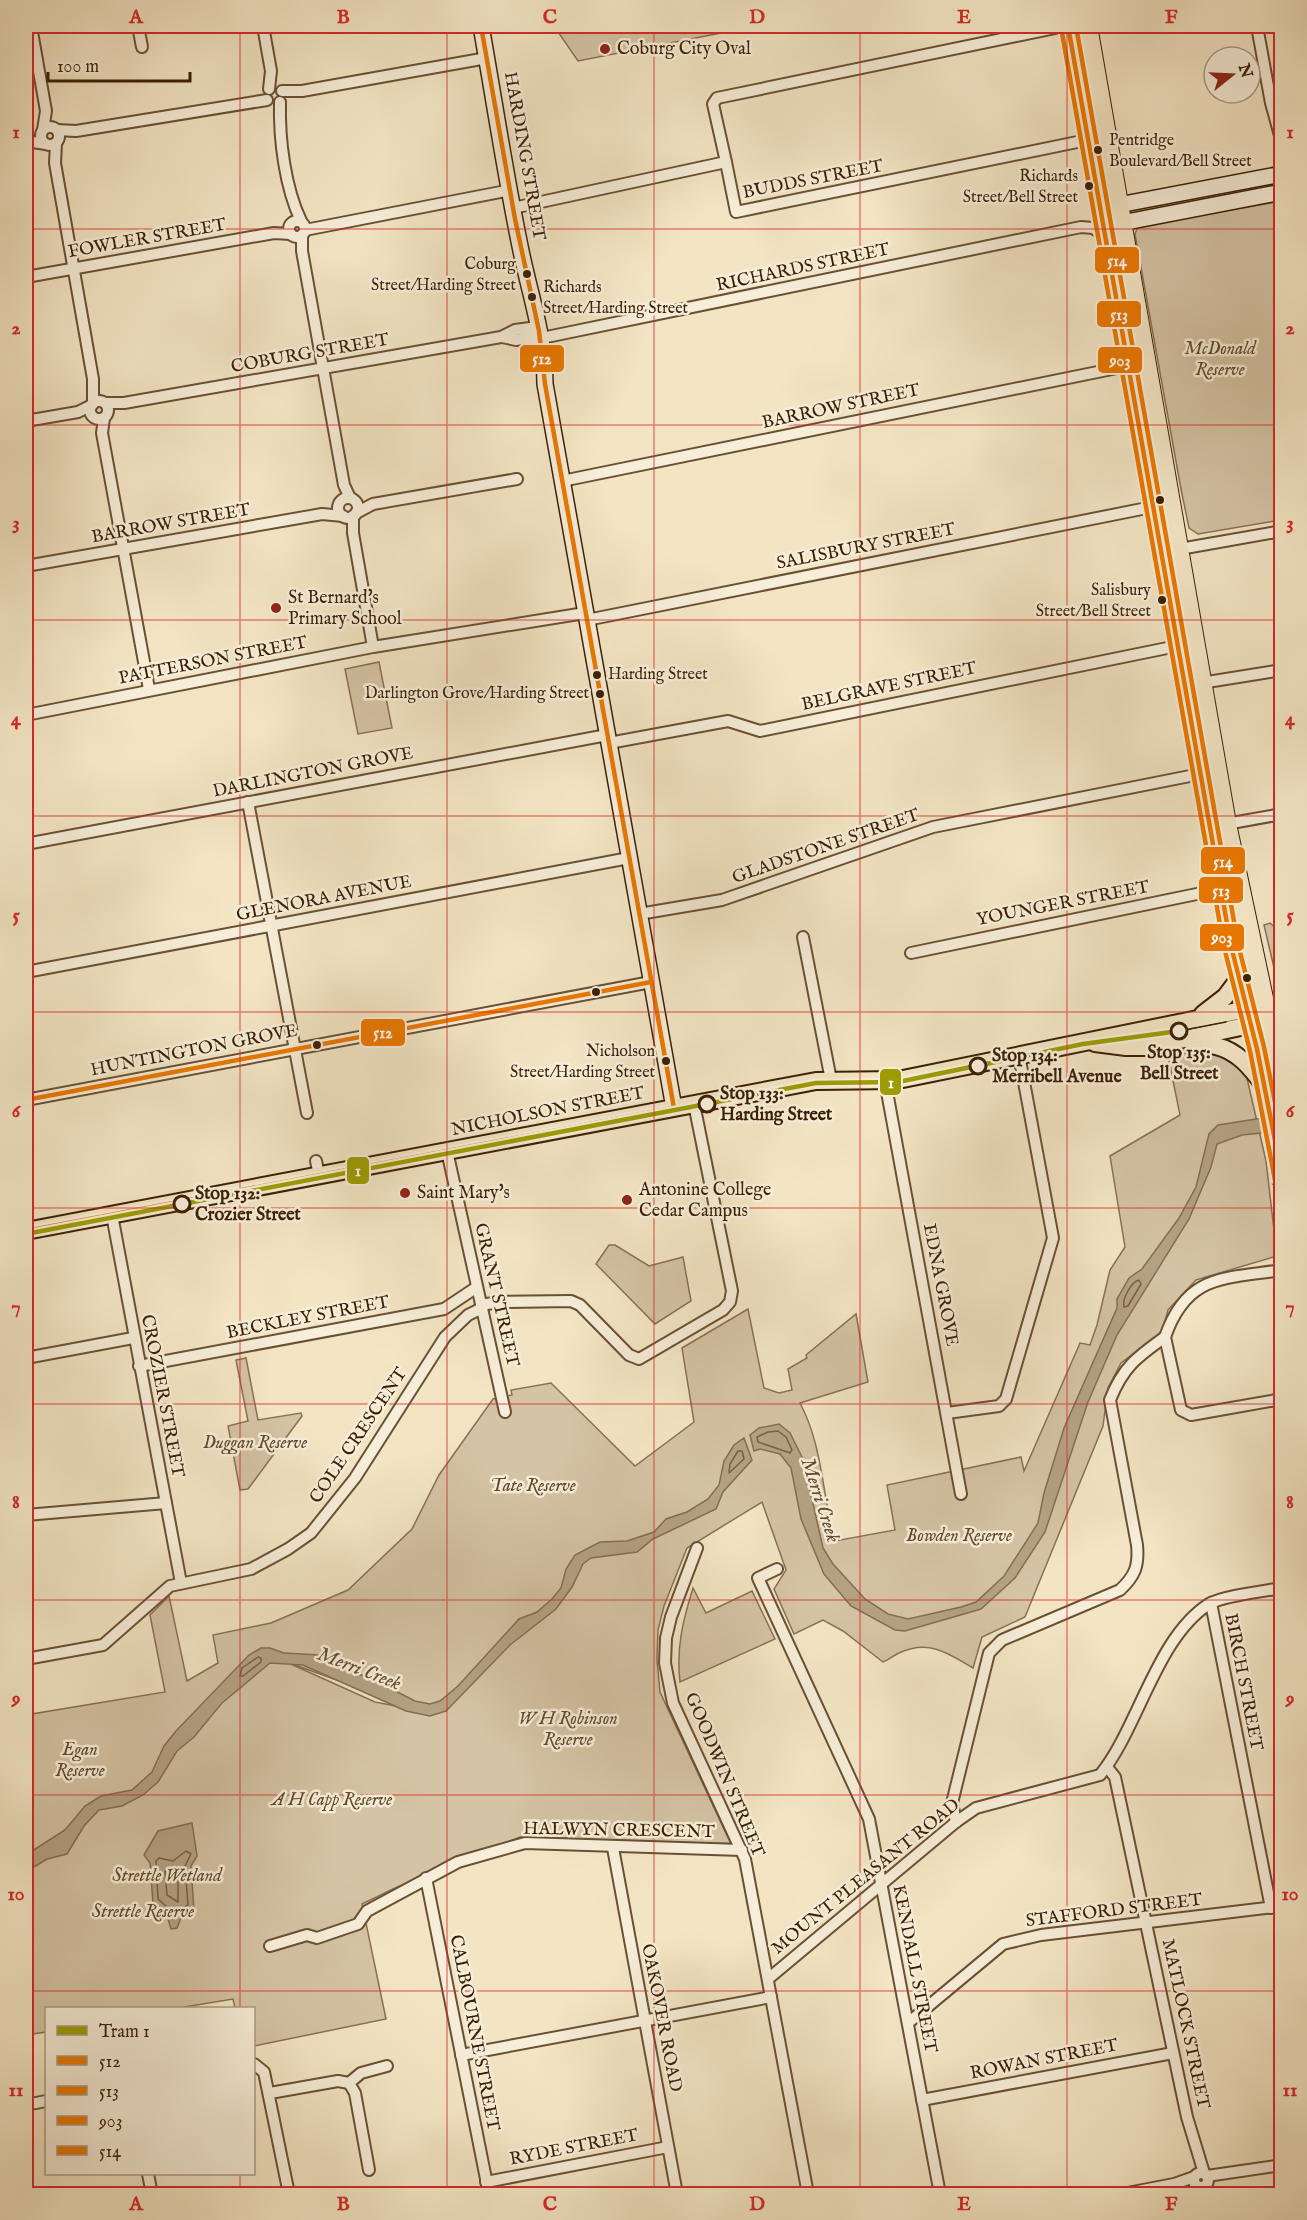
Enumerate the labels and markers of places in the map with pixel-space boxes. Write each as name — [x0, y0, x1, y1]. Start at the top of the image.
place label: Coburg City Oval — [617, 38, 751, 61]
marker: Coburg City Oval — [598, 42, 612, 56]
place label: Pentridge Boulevard/Bell Street — [1109, 131, 1252, 172]
marker: Pentridge Boulevard/Bell Street — [1092, 144, 1104, 156]
place label: Richards Street/Bell Street — [963, 167, 1079, 208]
marker: Richards Street/Bell Street — [1083, 180, 1095, 192]
place label: Coburg Street/Harding Street — [371, 255, 517, 296]
marker: Coburg Street/Harding Street — [521, 268, 533, 280]
place label: Richards Street/Harding Street — [543, 278, 689, 319]
marker: Richards Street/Harding Street — [526, 291, 538, 303]
unlabelled marker — [1154, 494, 1166, 506]
place label: Salisbury Street/Bell Street — [1036, 581, 1152, 622]
place label: St Bernard's Primary School — [288, 587, 402, 631]
marker: Salisbury Street/Bell Street — [1156, 594, 1168, 606]
marker: St Bernard's Primary School — [269, 601, 283, 615]
place label: Harding Street — [608, 665, 708, 685]
marker: Harding Street — [591, 669, 603, 681]
place label: Darlington Grove/Harding Street — [365, 684, 590, 704]
marker: Darlington Grove/Harding Street — [594, 688, 606, 700]
unlabelled marker — [1241, 972, 1253, 984]
unlabelled marker — [590, 986, 602, 998]
marker: Stop 135: Bell Street — [1170, 1022, 1188, 1040]
unlabelled marker — [311, 1039, 323, 1051]
place label: Nicholson Street/Harding Street — [510, 1042, 656, 1083]
place label: Stop 135: Bell Street — [1140, 1042, 1219, 1086]
place label: Stop 134: Merribell Avenue — [992, 1045, 1122, 1089]
marker: Nicholson Street/Harding Street — [660, 1055, 672, 1067]
marker: Stop 134: Merribell Avenue — [969, 1057, 987, 1075]
place label: Stop 133: Harding Street — [720, 1083, 833, 1127]
marker: Stop 133: Harding Street — [698, 1095, 716, 1113]
place label: Antonine College Cedar Campus — [638, 1179, 771, 1223]
place label: Saint Mary's — [417, 1182, 510, 1205]
place label: Stop 132: Crozier Street — [195, 1183, 302, 1227]
marker: Saint Mary's — [398, 1186, 412, 1200]
marker: Antonine College Cedar Campus — [620, 1193, 634, 1207]
marker: Stop 132: Crozier Street — [173, 1195, 191, 1213]

